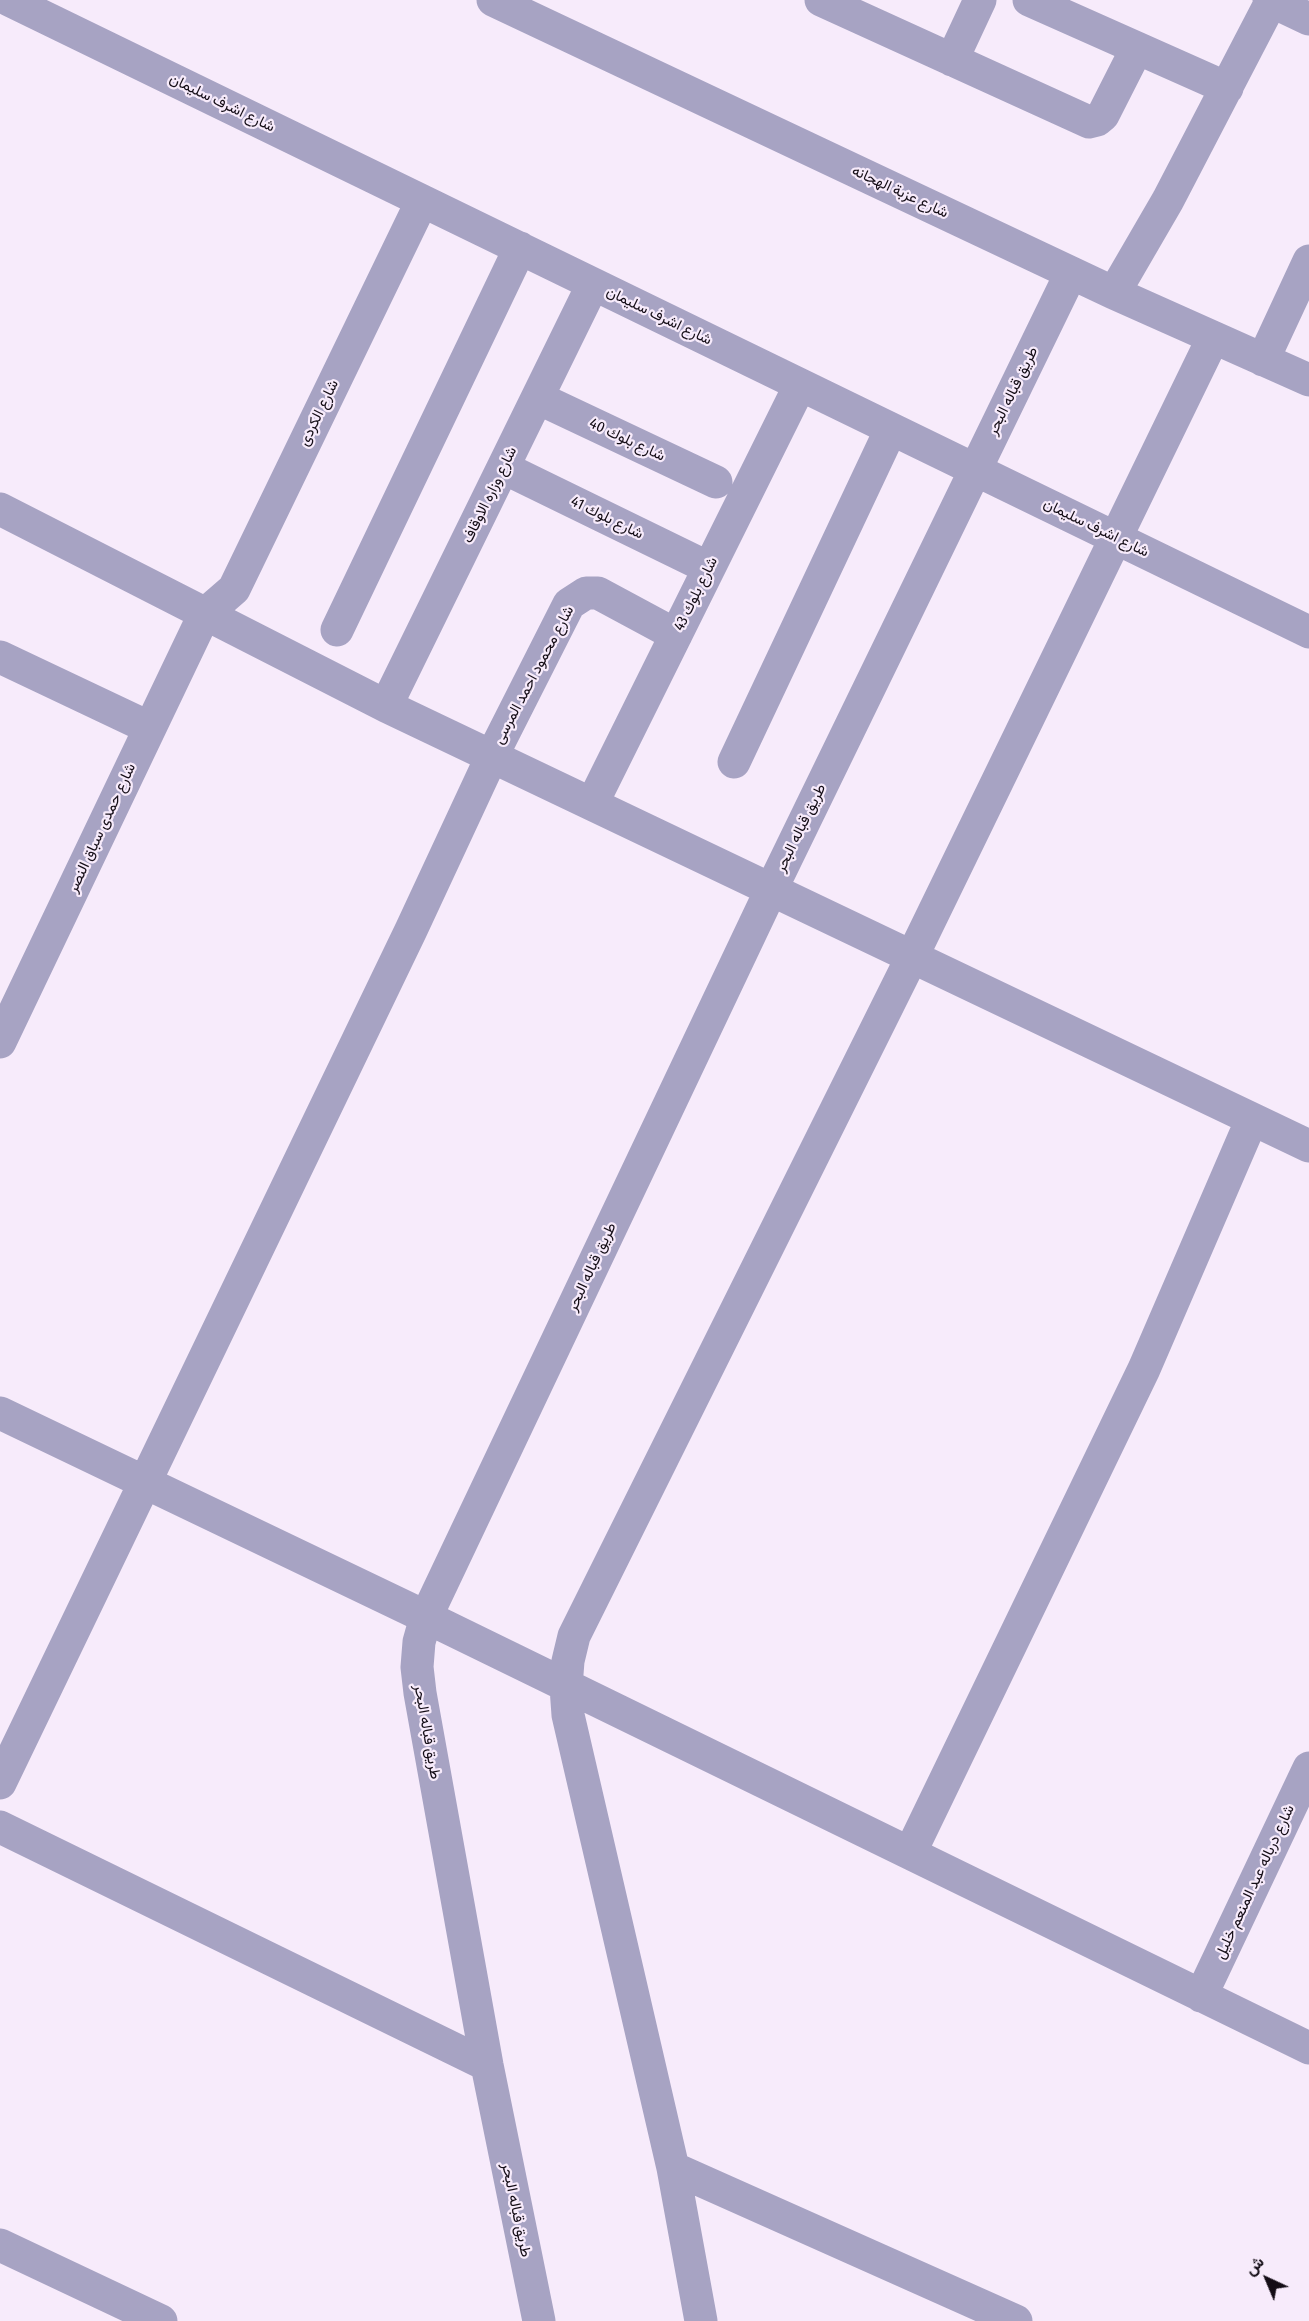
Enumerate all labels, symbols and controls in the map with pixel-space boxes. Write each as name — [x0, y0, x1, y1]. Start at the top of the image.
street label: شارع اشرف سليمان — [166, 70, 278, 136]
street label: شارع عزبة الهجانه — [849, 162, 951, 222]
street label: شارع اشرف سليمان — [603, 283, 715, 349]
street label: طريق قباله البحر — [984, 344, 1042, 438]
street label: شارع الكردى — [295, 377, 343, 449]
street label: شارع بلوك 40 — [586, 415, 668, 465]
street label: شارع وزاره الاوقاف — [459, 444, 521, 546]
street label: شارع بلوك 41 — [568, 493, 646, 543]
street label: شارع اشرف سليمان — [1040, 495, 1152, 561]
street label: شارع بلوك 43 — [670, 554, 722, 634]
street label: شارع محمود احمد المرسى — [490, 603, 578, 747]
street label: شارع حمدى سباق النصر — [64, 760, 140, 896]
street label: طريق قباله البحر — [772, 781, 830, 875]
street label: طريق قباله البحر — [564, 1220, 620, 1314]
street label: طريق قباله البحر — [410, 1683, 444, 1781]
street label: شارع درباله عبد المنعم خليل — [1211, 1802, 1299, 1962]
street label: طريق قباله البحر — [497, 2161, 535, 2259]
north arrow — [1237, 2249, 1297, 2309]
text: ش — [1241, 2252, 1268, 2279]

